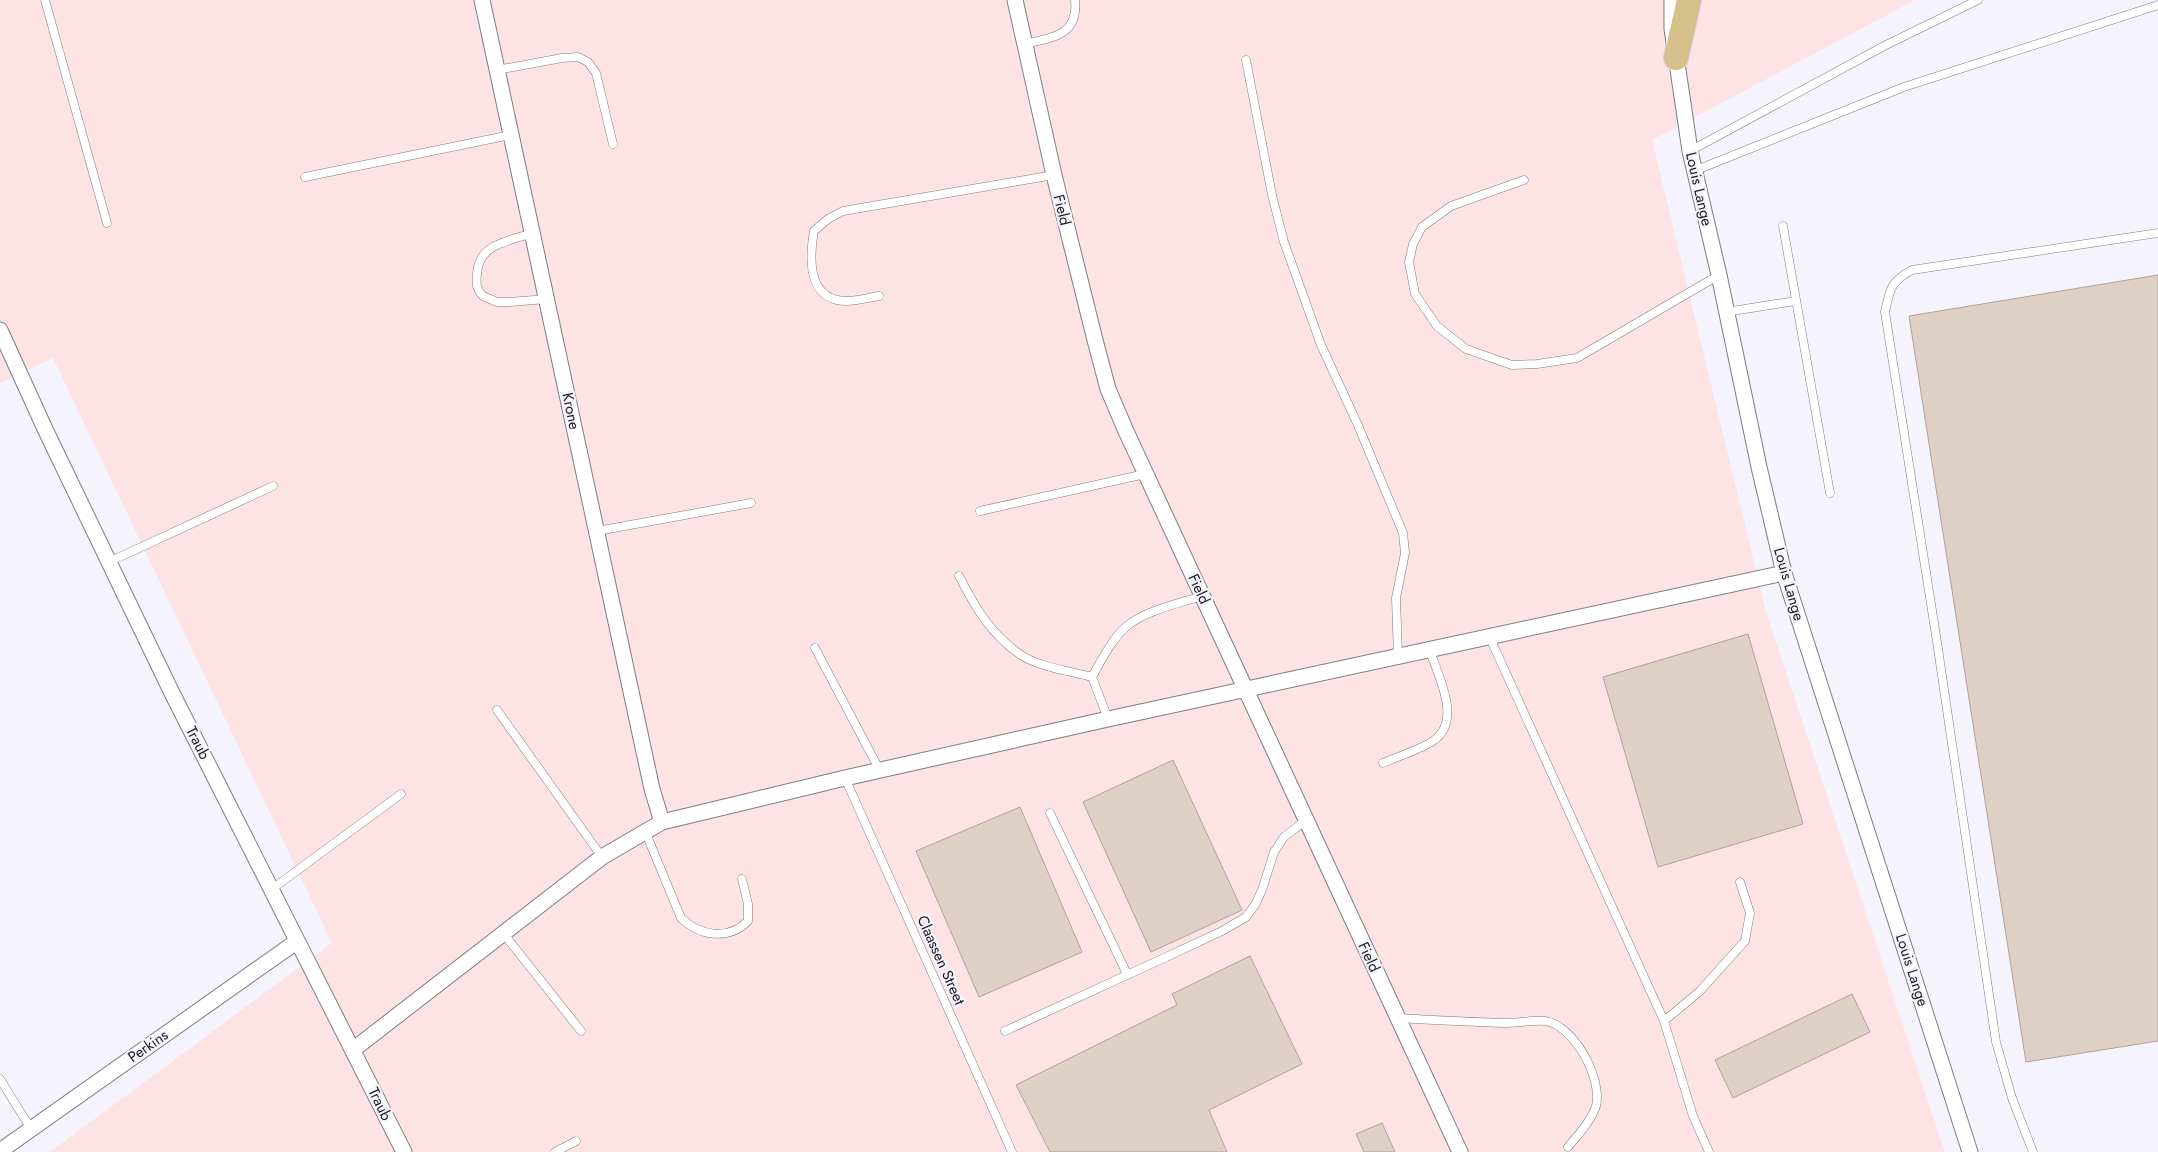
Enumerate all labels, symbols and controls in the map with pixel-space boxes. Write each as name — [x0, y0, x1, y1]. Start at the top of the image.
street label: Louis Lange — [1680, 150, 1718, 228]
street label: Field — [1048, 192, 1076, 228]
street label: Krone — [556, 391, 586, 432]
street label: Louis Lange — [1768, 545, 1810, 624]
street label: Field — [1182, 570, 1216, 608]
street label: Traub — [180, 723, 216, 764]
street label: Claassen Street — [911, 912, 971, 1009]
street label: Louis Lange — [1890, 931, 1934, 1009]
street label: Field — [1352, 938, 1386, 976]
street label: Perkins — [123, 1024, 173, 1068]
street label: Traub — [363, 1084, 398, 1125]

